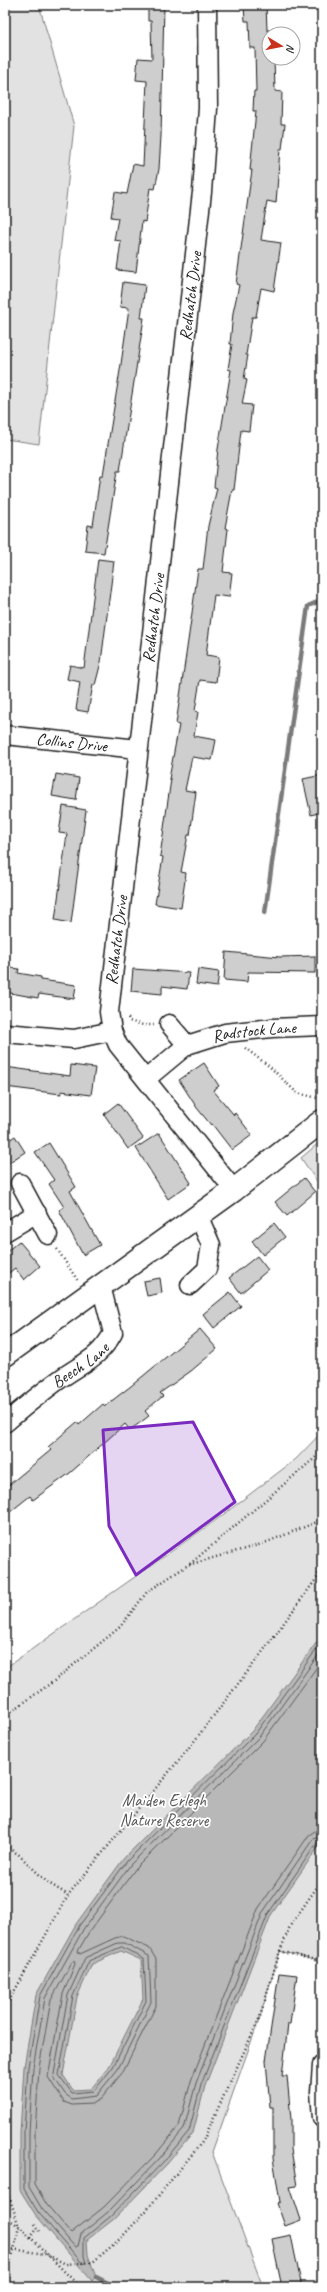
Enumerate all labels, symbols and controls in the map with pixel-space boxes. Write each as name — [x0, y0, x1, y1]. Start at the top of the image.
north arrow — [261, 26, 301, 66]
text: N — [283, 43, 298, 54]
street label: Redhatch Drive — [175, 249, 207, 342]
street label: Redhatch Drive — [138, 571, 170, 664]
street label: Collins Drive — [35, 728, 109, 757]
street label: Redhatch Drive — [101, 893, 133, 986]
street label: Radstock Lane — [209, 1017, 298, 1047]
street label: Beech Lane — [48, 1337, 115, 1393]
park label: Maiden Erlegh Nature Reserve — [120, 1790, 210, 1831]

